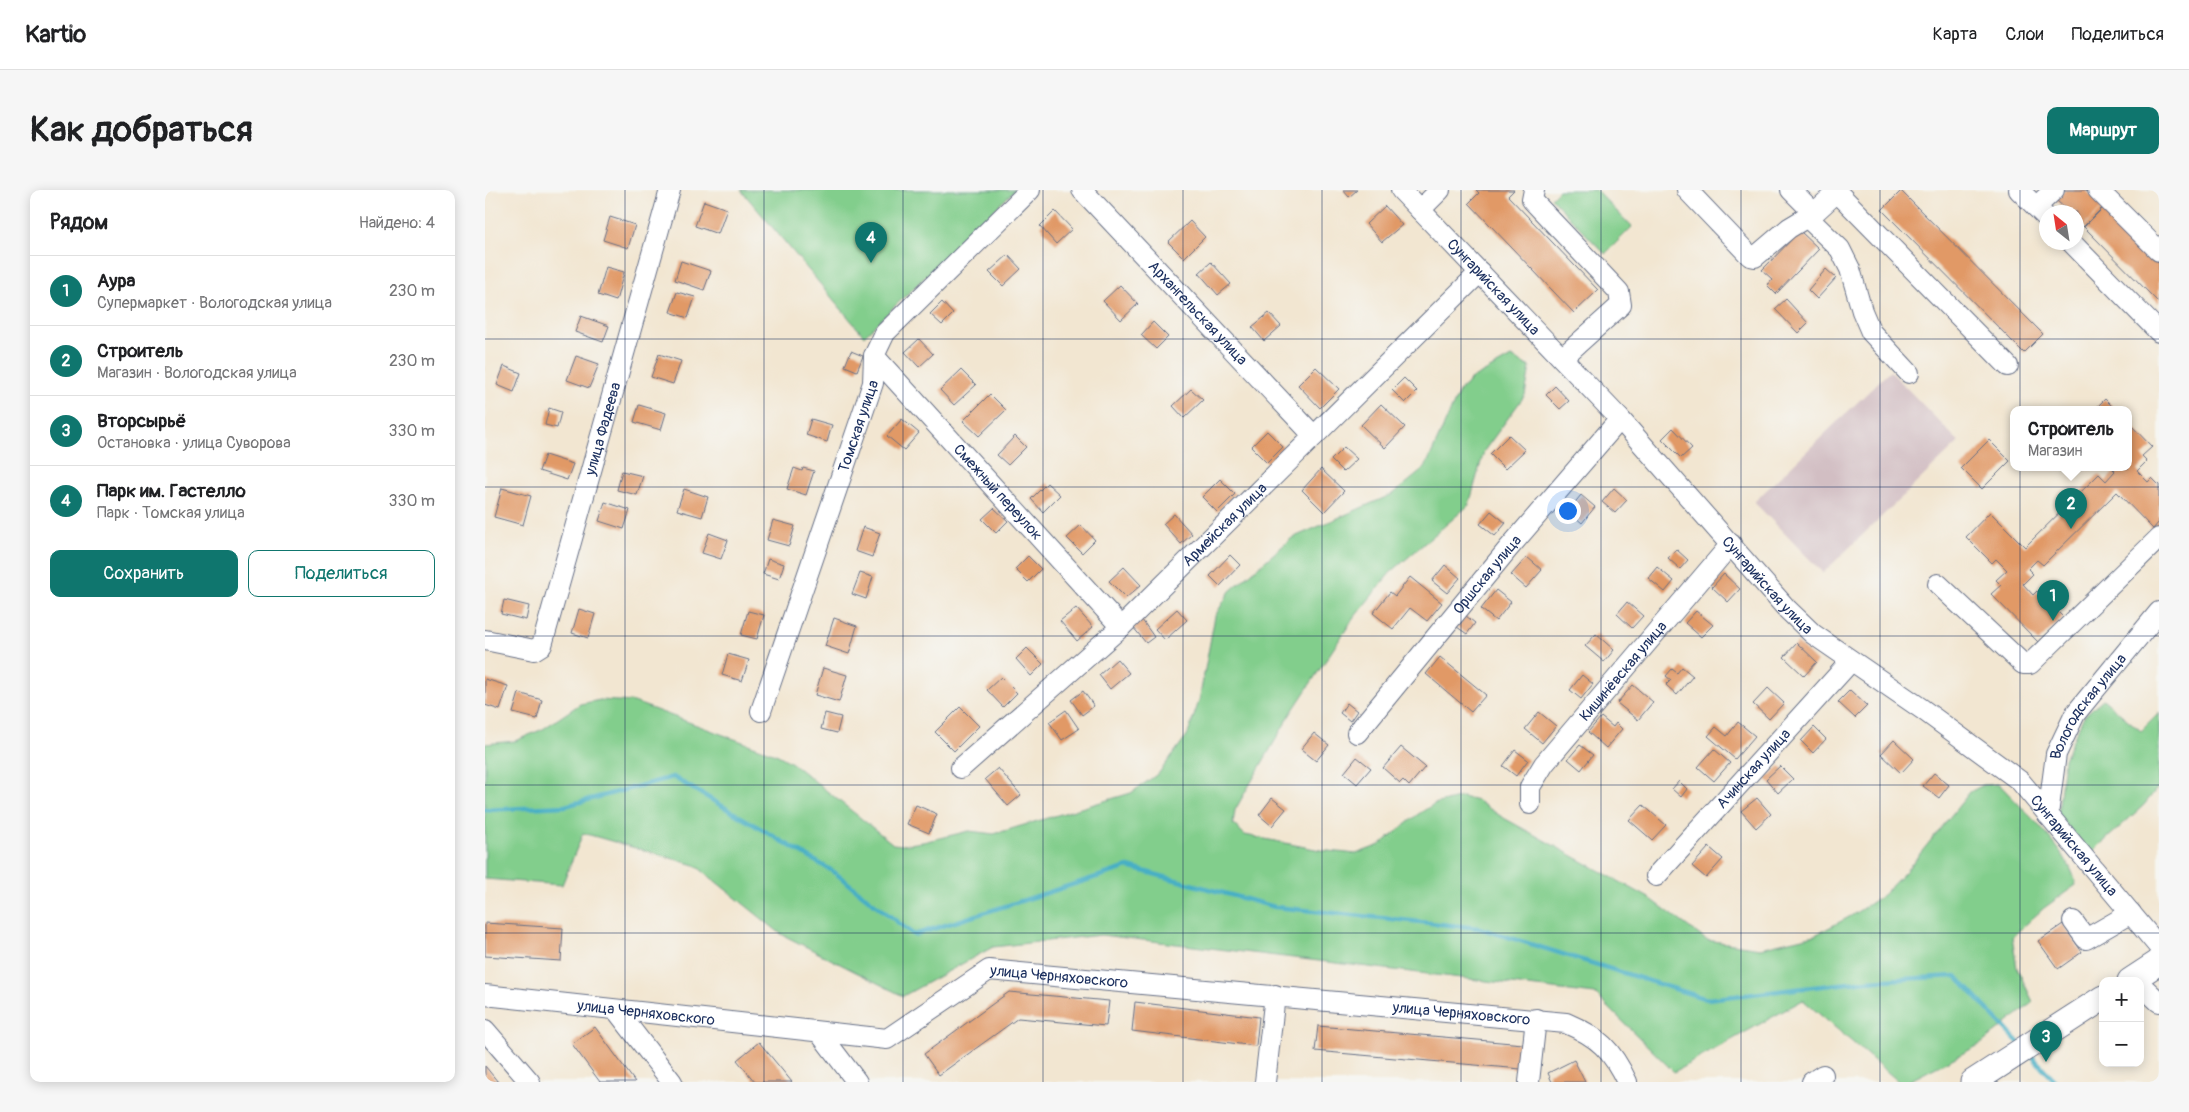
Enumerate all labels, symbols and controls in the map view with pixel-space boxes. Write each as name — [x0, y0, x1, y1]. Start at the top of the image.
text: Kartio — [25, 20, 86, 49]
text: Карта — [1933, 23, 1977, 46]
text: Слои — [2005, 23, 2043, 46]
text: Поделиться — [2071, 23, 2164, 46]
button: Маршрут — [2047, 107, 2159, 154]
text: Как добраться — [30, 108, 253, 152]
north arrow — [2039, 205, 2084, 250]
text: Рядом — [50, 209, 108, 236]
text: Найдено: 4 — [359, 213, 435, 233]
pin: 4 — [855, 222, 887, 263]
street label: Сунгарийская улица — [1443, 235, 1544, 339]
street label: Архангельская улица — [1144, 257, 1251, 369]
text: Аура — [97, 269, 135, 293]
text: 1 — [63, 281, 69, 301]
text: 230 m — [389, 281, 435, 301]
text: Супермаркет · Вологодская улица — [97, 293, 332, 313]
text: Строитель — [97, 339, 184, 363]
text: 2 — [62, 351, 70, 371]
text: 230 m — [389, 351, 435, 371]
text: Магазин · Вологодская улица — [97, 363, 297, 383]
street label: Томская улица — [834, 378, 883, 475]
street label: улица Фадеева — [581, 380, 625, 479]
popup — [2010, 406, 2132, 471]
text: Вторсырьё — [97, 409, 186, 433]
text: Строитель — [2028, 417, 2114, 441]
text: 3 — [62, 421, 70, 441]
text: 330 m — [389, 421, 435, 441]
text: Остановка · улица Суворова — [97, 433, 291, 453]
street label: Смежный переулок — [949, 440, 1046, 545]
text: Магазин — [2028, 441, 2082, 461]
text: Парк им. Гастелло — [97, 479, 246, 503]
street label: Армейская улица — [1179, 479, 1271, 571]
pin: 2 — [2055, 488, 2087, 529]
text: 4 — [61, 491, 71, 511]
text: 330 m — [389, 491, 435, 511]
your location — [1555, 498, 1581, 524]
text: Парк · Томская улица — [97, 503, 245, 523]
street label: Оршская улица — [1449, 531, 1526, 618]
street label: Сунгарийская улица — [1717, 532, 1817, 639]
button: Сохранить — [50, 550, 238, 597]
button: Поделиться — [248, 550, 435, 597]
pin: 1 — [2037, 580, 2069, 621]
street label: Кишинёвская улица — [1575, 617, 1671, 725]
street label: Вологодская улица — [2046, 650, 2131, 760]
street label: Ачинская улица — [1713, 725, 1795, 813]
street label: Сунгарийская улица — [2026, 791, 2122, 900]
street label: улица Черняховского — [988, 961, 1129, 993]
map controls — [2099, 977, 2144, 1067]
button: + — [2099, 977, 2144, 1022]
street label: улица Черняховского — [575, 996, 716, 1030]
street label: улица Черняховского — [1391, 998, 1531, 1030]
pin: 3 — [2030, 1021, 2062, 1062]
button: − — [2099, 1022, 2144, 1067]

